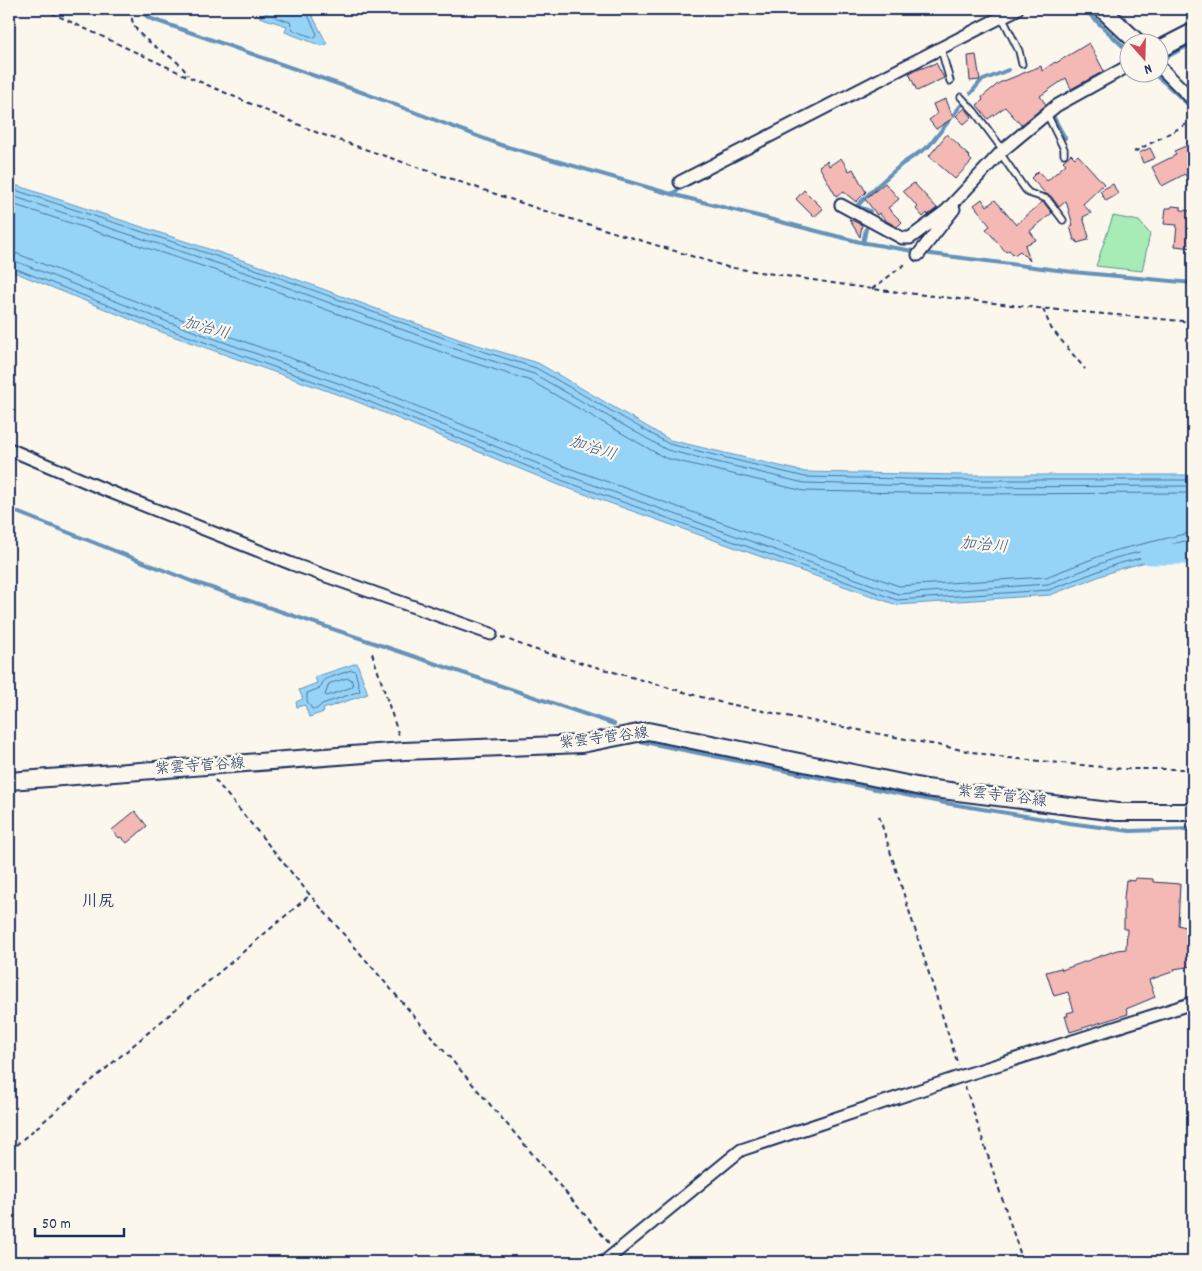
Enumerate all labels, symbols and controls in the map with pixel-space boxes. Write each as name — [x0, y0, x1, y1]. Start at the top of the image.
north arrow — [1120, 32, 1170, 82]
text: N — [1141, 58, 1154, 79]
water label: 加治川 — [180, 312, 232, 346]
water label: 加治川 — [567, 431, 619, 467]
water label: 加治川 — [959, 532, 1009, 560]
street label: 紫雲寺菅谷線 — [558, 723, 650, 755]
street label: 紫雲寺菅谷線 — [154, 753, 246, 781]
street label: 紫雲寺菅谷線 — [956, 781, 1048, 813]
district label: 川尻 — [82, 891, 114, 914]
scale bar — [35, 1206, 124, 1238]
text: 50 m — [42, 1214, 71, 1236]

